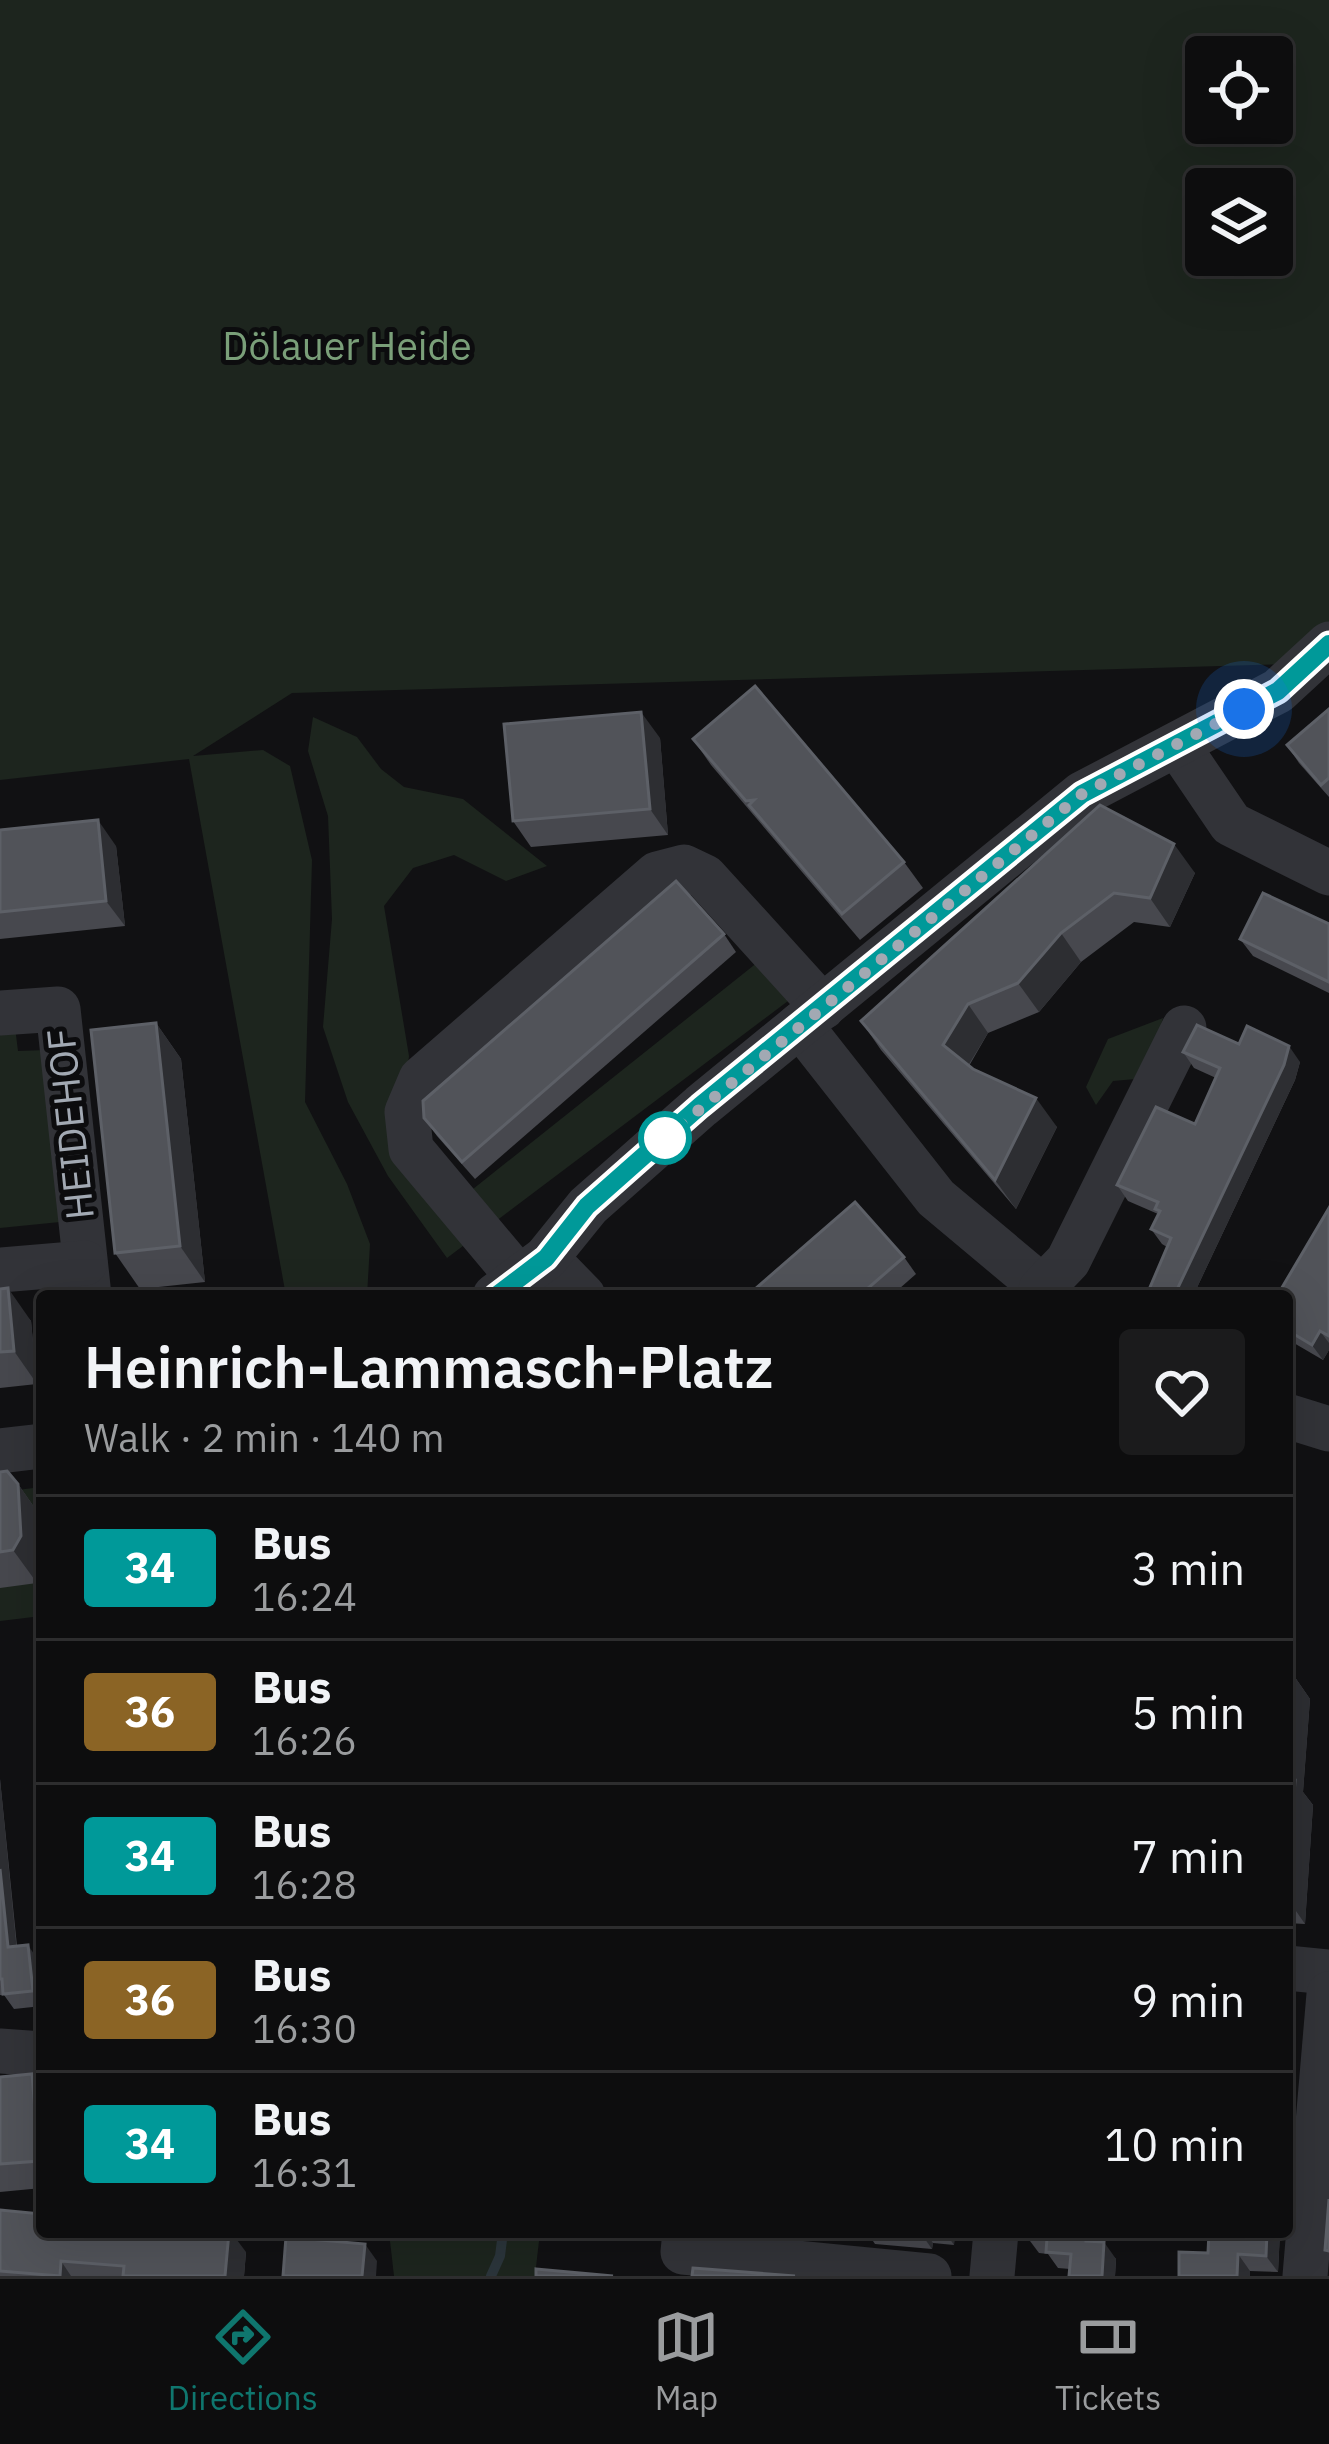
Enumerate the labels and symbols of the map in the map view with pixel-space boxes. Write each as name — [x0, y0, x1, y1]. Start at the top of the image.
park label: Dölauer Heide — [222, 320, 472, 371]
your location — [1214, 679, 1274, 739]
street label: HEIDEHOF — [34, 1026, 105, 1222]
unlabelled marker — [640, 1113, 690, 1163]

